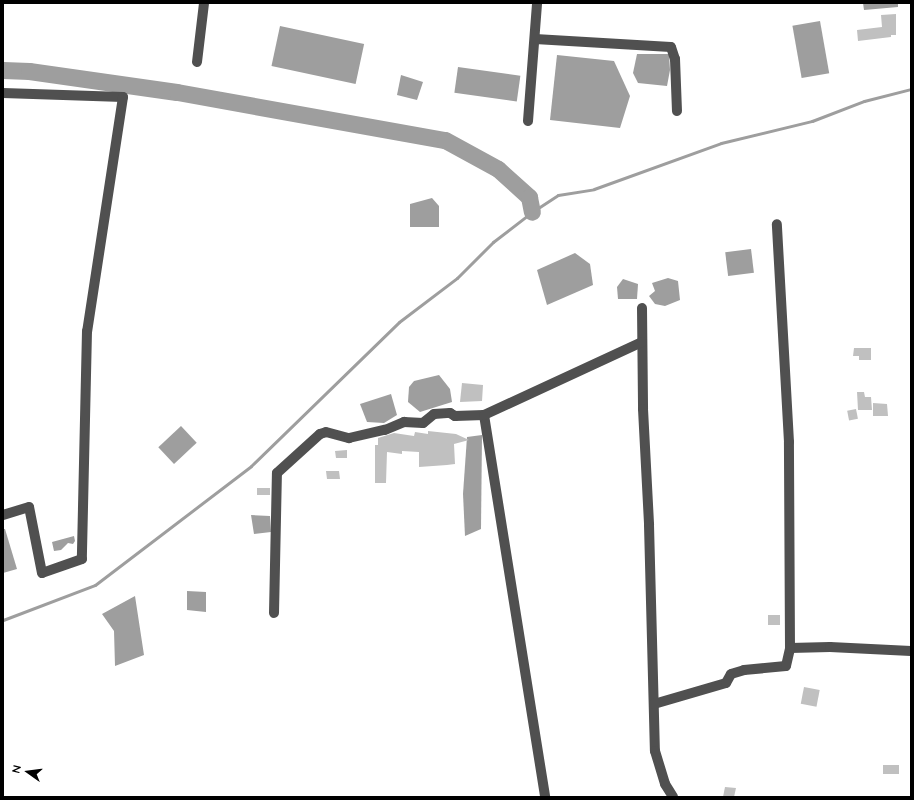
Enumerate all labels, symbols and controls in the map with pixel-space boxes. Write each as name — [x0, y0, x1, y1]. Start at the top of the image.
north arrow — [8, 752, 48, 792]
text: N — [9, 763, 24, 775]

